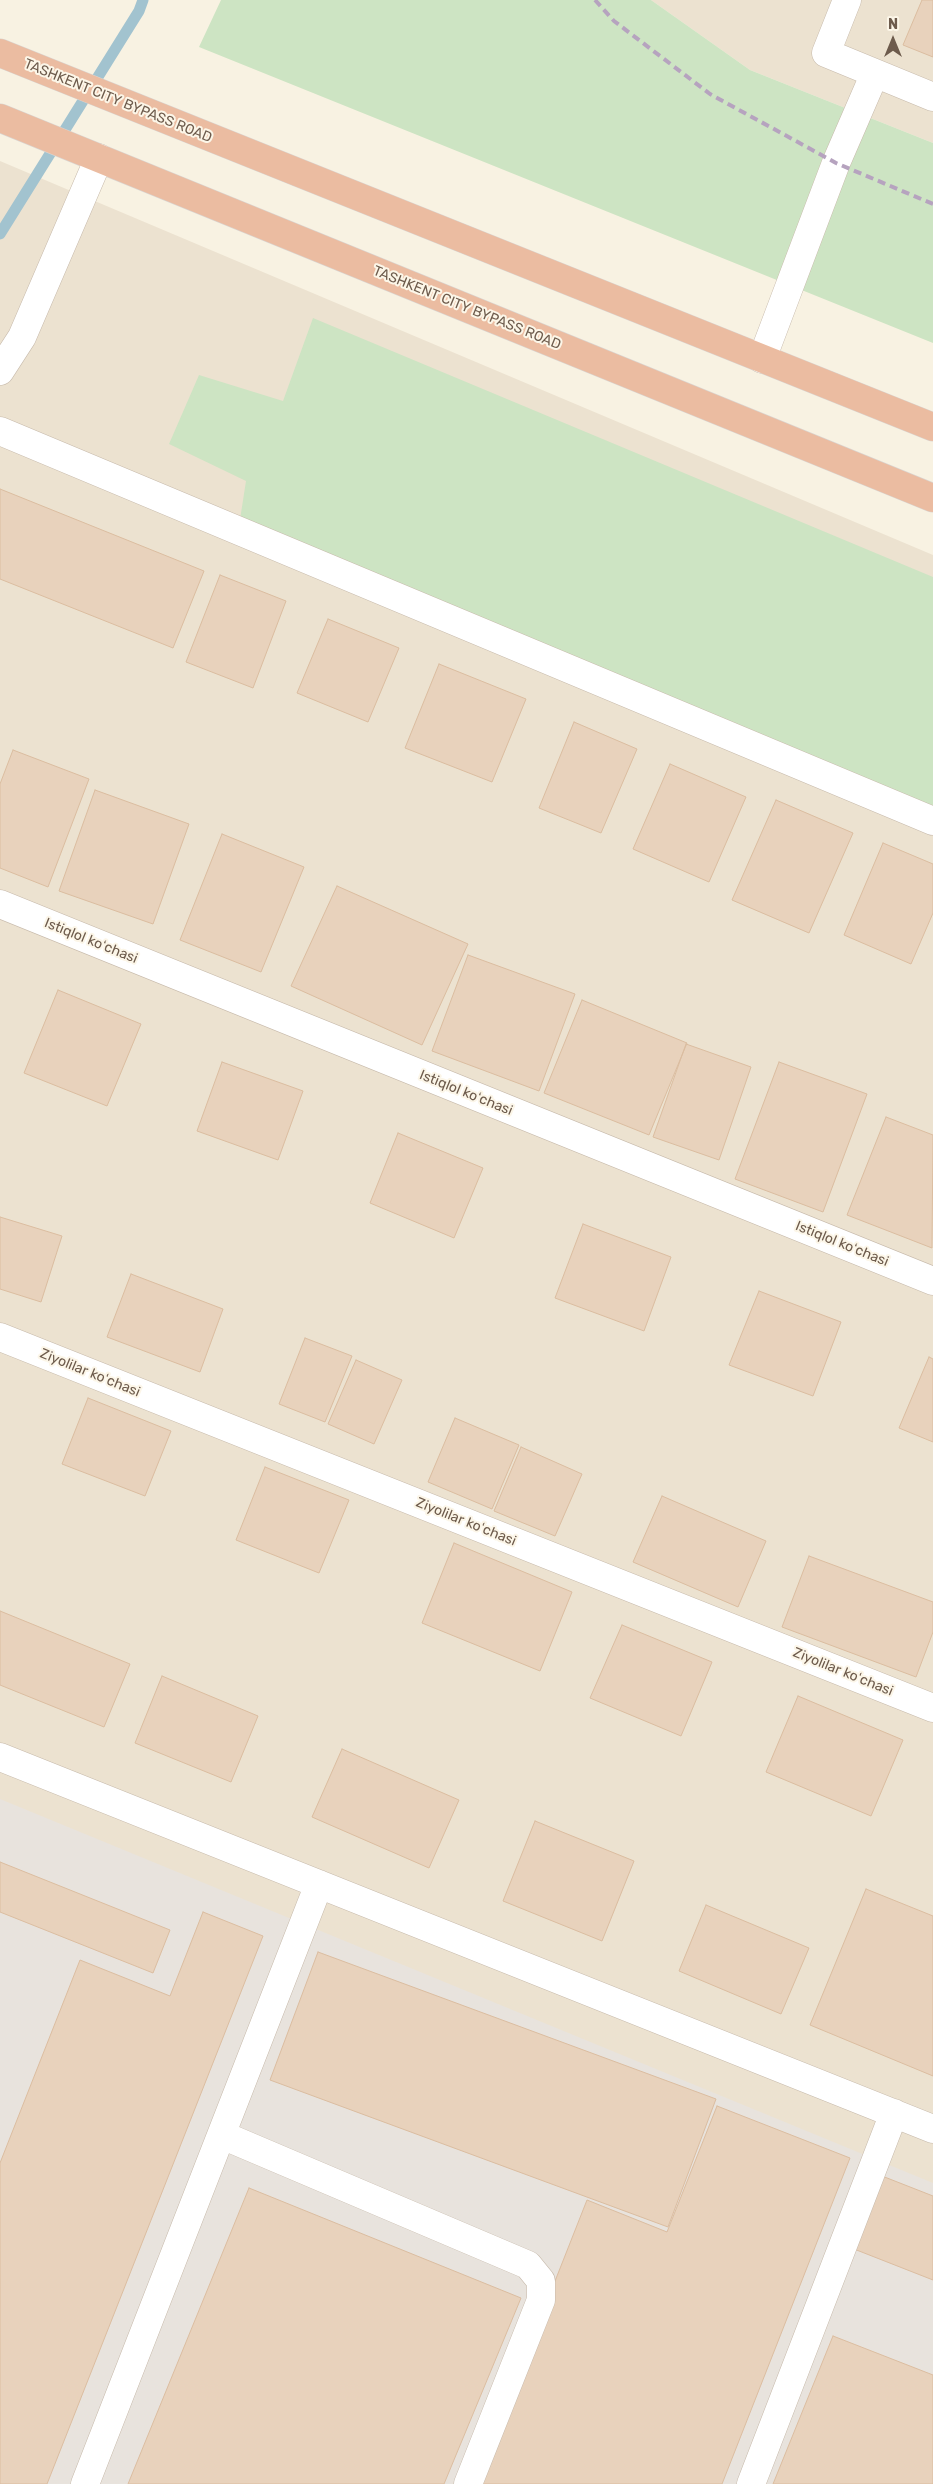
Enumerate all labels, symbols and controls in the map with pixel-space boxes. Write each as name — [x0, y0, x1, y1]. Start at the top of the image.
north arrow — [868, 15, 918, 65]
text: N — [888, 16, 898, 33]
street label: TASHKENT CITY BYPASS ROAD — [22, 56, 214, 146]
street label: TASHKENT CITY BYPASS ROAD — [371, 263, 563, 353]
street label: Istiqlol koʻchasi — [42, 915, 140, 967]
street label: Istiqlol koʻchasi — [417, 1067, 515, 1119]
street label: Istiqlol koʻchasi — [793, 1218, 891, 1270]
street label: Ziyolilar koʻchasi — [37, 1345, 143, 1401]
street label: Ziyolilar koʻchasi — [413, 1494, 519, 1550]
street label: Ziyolilar koʻchasi — [790, 1644, 896, 1700]

